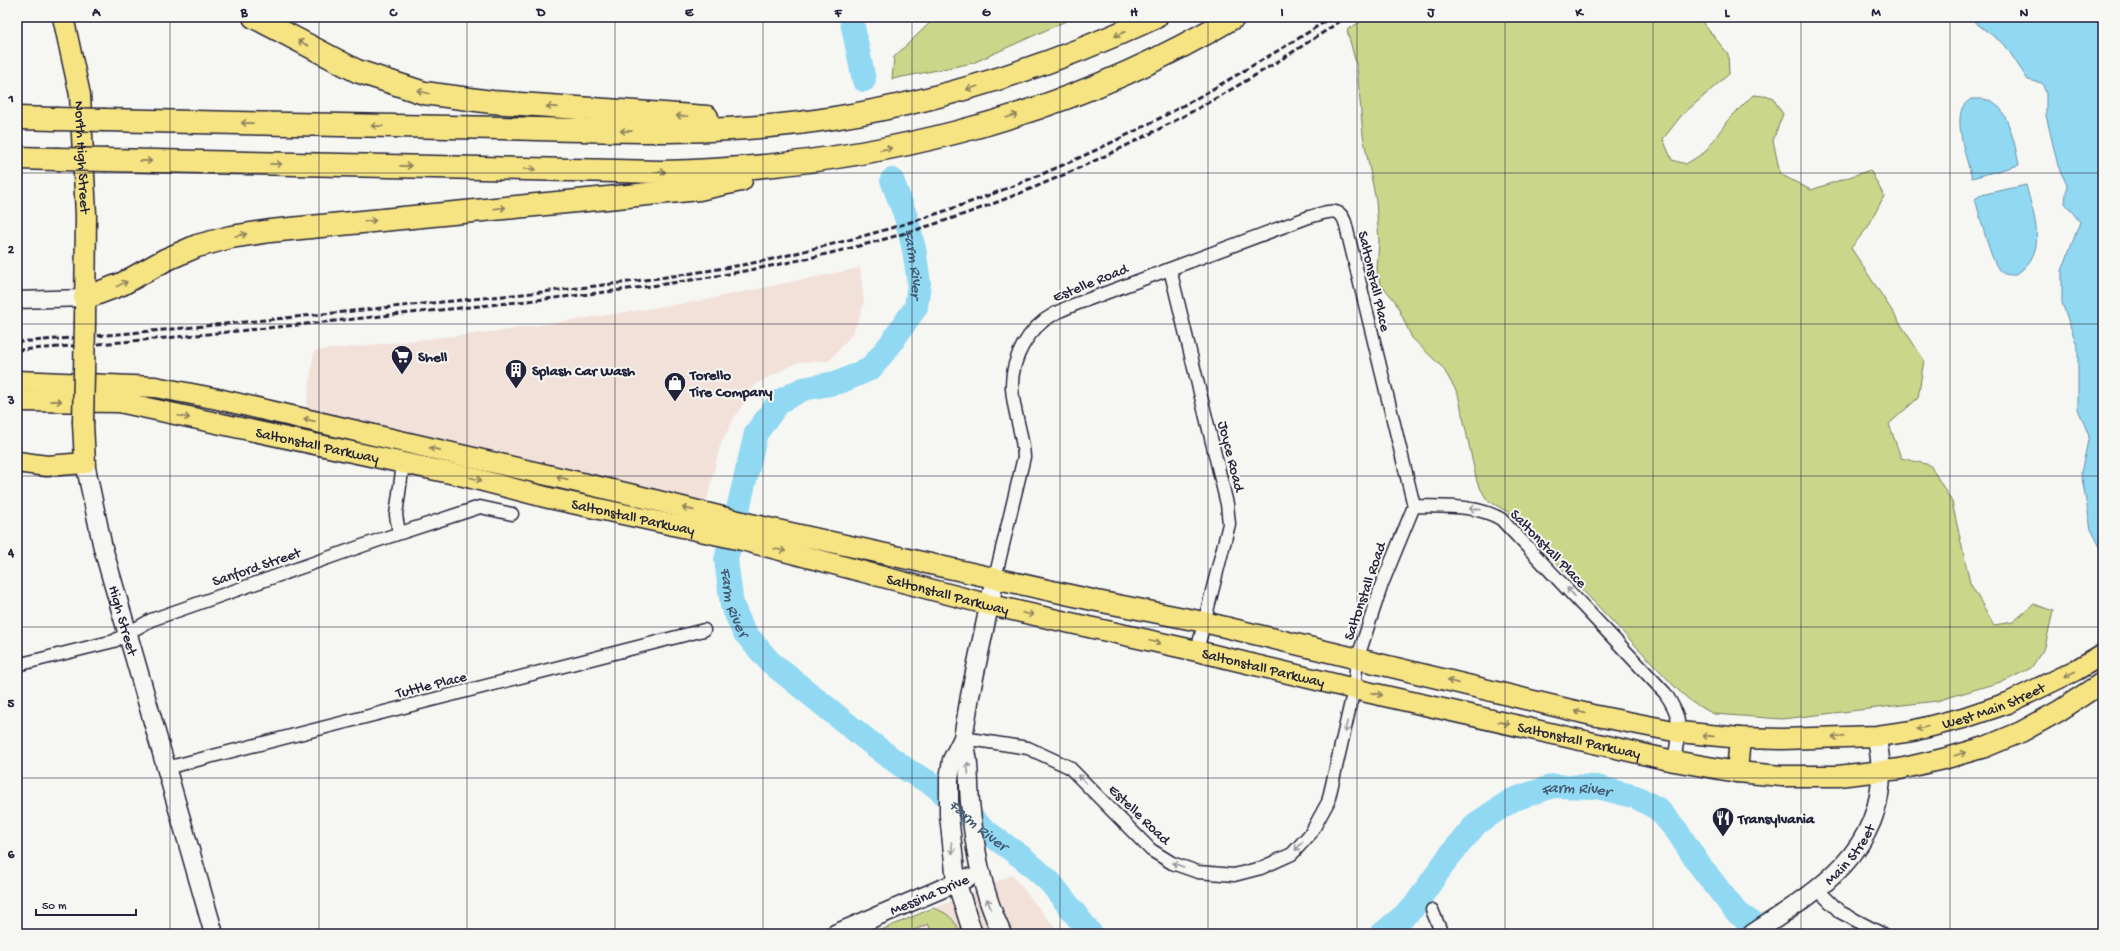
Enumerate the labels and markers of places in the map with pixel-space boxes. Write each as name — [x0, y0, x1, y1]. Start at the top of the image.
supermarket icon: Shell — [389, 343, 415, 376]
place label: Shell — [418, 349, 448, 367]
building icon: Splash Car Wash — [503, 357, 529, 390]
place label: Splash Car Wash — [532, 363, 635, 381]
place label: Torello Tire Company — [689, 367, 773, 402]
shop icon: Torello Tire Company — [662, 370, 688, 403]
restaurant icon: Transylvania — [1710, 805, 1736, 838]
place label: Transylvania — [1737, 811, 1815, 829]

